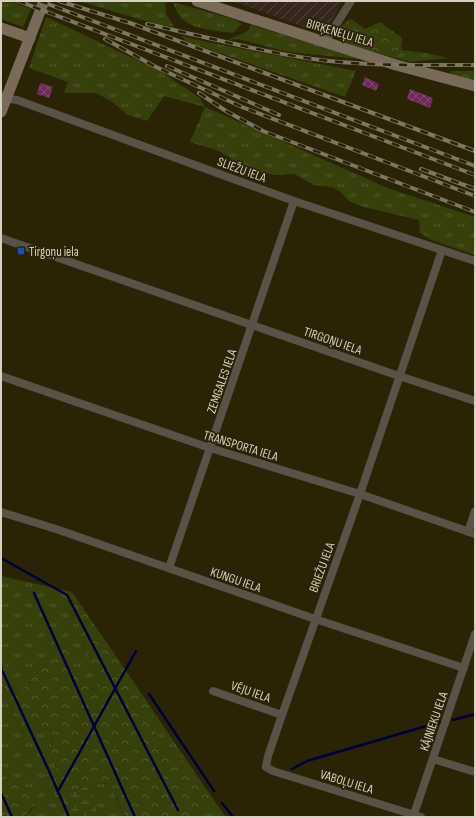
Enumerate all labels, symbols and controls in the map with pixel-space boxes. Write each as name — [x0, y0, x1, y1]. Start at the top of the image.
street label: BIRĶENEĻU IELA — [304, 15, 376, 51]
street label: SLIEŽU IELA — [215, 154, 269, 186]
place label: Tirgoņu iela — [29, 244, 79, 260]
marker: Tirgoņu iela — [16, 246, 26, 256]
street label: TIRGOŅU IELA — [302, 324, 364, 358]
street label: ZEMGALES IELA — [204, 347, 241, 416]
street label: TRANSPORTA IELA — [201, 427, 281, 465]
street label: BRIEŽU IELA — [306, 540, 339, 595]
street label: KUNGU IELA — [208, 564, 263, 596]
street label: VĒJU IELA — [229, 678, 273, 706]
street label: KĀJNIEKU IELA — [416, 689, 452, 753]
street label: VABOĻU IELA — [318, 766, 376, 798]

